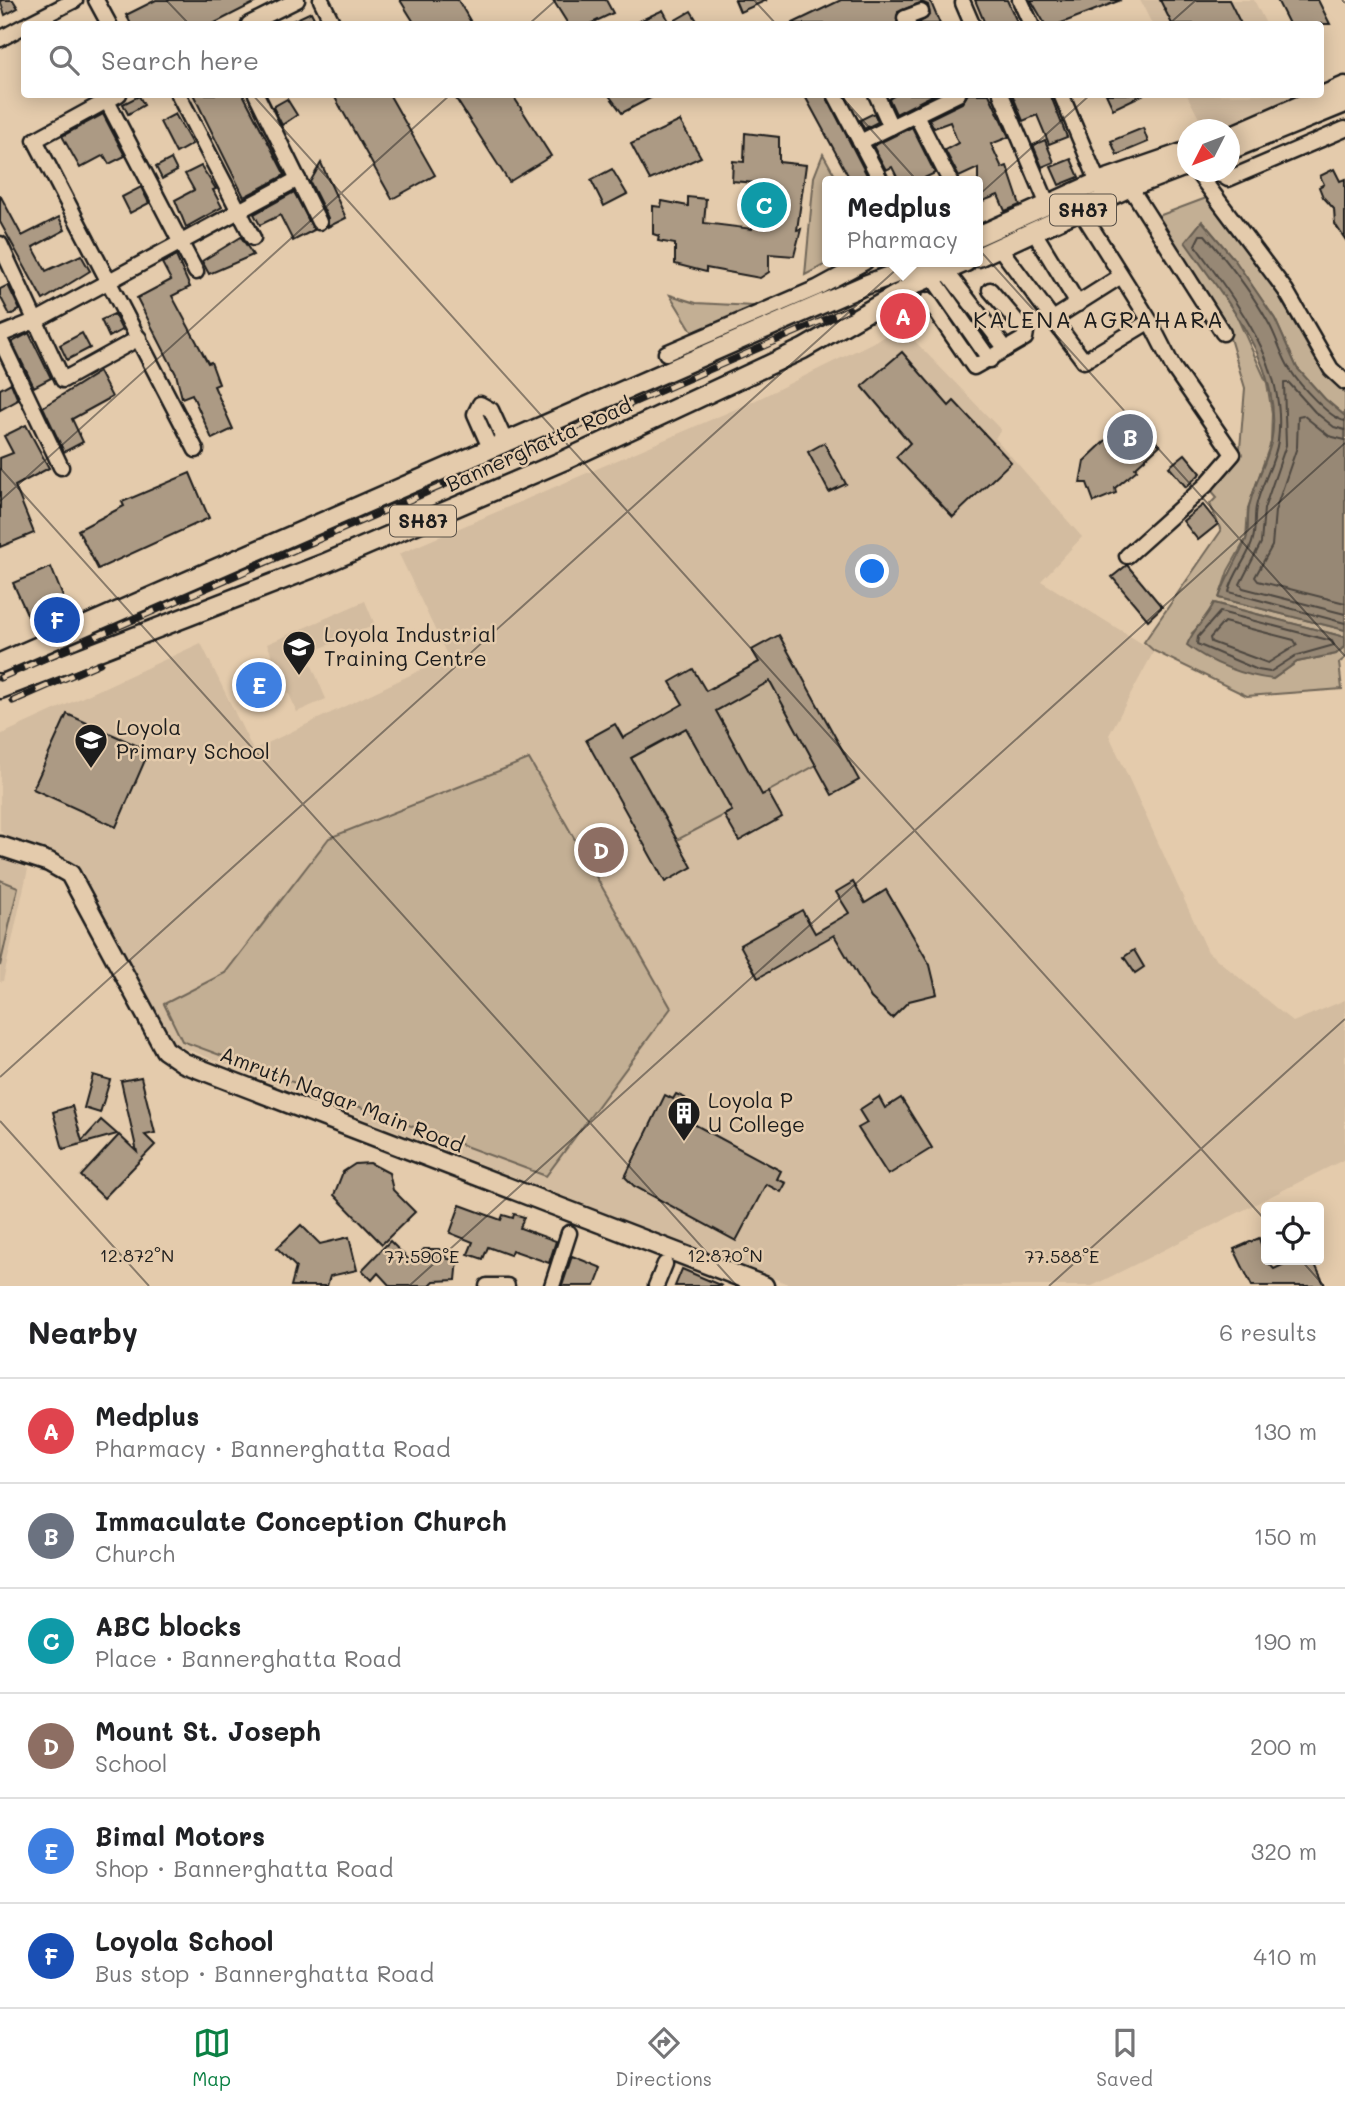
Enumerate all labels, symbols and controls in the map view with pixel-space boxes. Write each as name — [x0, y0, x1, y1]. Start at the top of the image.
search box — [21, 21, 1324, 98]
icon: search — [45, 41, 83, 79]
text: Search here — [101, 43, 259, 77]
north arrow — [1177, 119, 1240, 182]
popup — [822, 176, 983, 267]
pin: C — [741, 179, 787, 231]
text: Medplus — [847, 190, 951, 224]
road number: SH87 — [1050, 194, 1116, 226]
text: Pharmacy — [847, 224, 958, 254]
pin: A — [880, 290, 926, 342]
district label: KALENA AGRAHARA — [973, 304, 1225, 334]
street label: Bannerghatta Road — [441, 390, 636, 497]
pin: B — [1107, 411, 1153, 463]
road number: SH87 — [390, 506, 456, 536]
your location — [855, 554, 889, 588]
pin: F — [34, 594, 80, 646]
place label: Loyola Industrial Training Centre — [324, 620, 496, 671]
school or university icon: Loyola Industrial Training Centre — [280, 628, 318, 677]
pin: E — [236, 659, 282, 711]
place label: Loyola Primary School — [116, 713, 270, 764]
school or university icon: Loyola Primary School — [72, 721, 110, 770]
pin: D — [578, 824, 624, 876]
street label: Amruth Nagar Main Road — [217, 1040, 468, 1158]
place label: Loyola P U College — [708, 1086, 805, 1137]
building icon: Loyola P U College — [665, 1094, 703, 1143]
map controls — [1261, 1202, 1324, 1265]
button: locate — [1261, 1202, 1324, 1265]
text: 12.872°N — [100, 1243, 174, 1267]
text: 12.870°N — [687, 1243, 763, 1267]
text: 77.590°E — [385, 1244, 459, 1268]
text: 77.588°E — [1025, 1244, 1099, 1268]
text: Nearby — [28, 1312, 138, 1352]
text: 6 results — [1219, 1317, 1317, 1347]
text: Medplus — [95, 1399, 199, 1433]
text: A — [43, 1416, 59, 1446]
text: 130 m — [1253, 1416, 1317, 1446]
text: Pharmacy · Bannerghatta Road — [95, 1433, 451, 1463]
text: Immaculate Conception Church — [95, 1504, 507, 1538]
text: B — [43, 1521, 59, 1551]
text: 150 m — [1253, 1521, 1317, 1551]
text: Church — [95, 1538, 175, 1568]
text: ABC blocks — [95, 1609, 241, 1643]
text: C — [42, 1626, 60, 1656]
text: 190 m — [1253, 1626, 1317, 1656]
text: Place · Bannerghatta Road — [95, 1643, 401, 1673]
text: Mount St. Joseph — [95, 1714, 321, 1748]
text: D — [43, 1731, 59, 1761]
text: 200 m — [1250, 1731, 1317, 1761]
text: School — [95, 1748, 168, 1778]
text: Bimal Motors — [95, 1819, 265, 1853]
text: E — [44, 1836, 58, 1866]
text: 320 m — [1251, 1836, 1317, 1866]
text: Shop · Bannerghatta Road — [95, 1853, 393, 1883]
text: Loyola School — [95, 1924, 274, 1958]
text: F — [44, 1941, 58, 1971]
text: 410 m — [1253, 1941, 1317, 1971]
text: Bus stop · Bannerghatta Road — [95, 1958, 434, 1988]
tab: Map — [192, 2024, 231, 2091]
tab: Directions — [615, 2024, 712, 2091]
tab: Saved — [1096, 2024, 1153, 2091]

